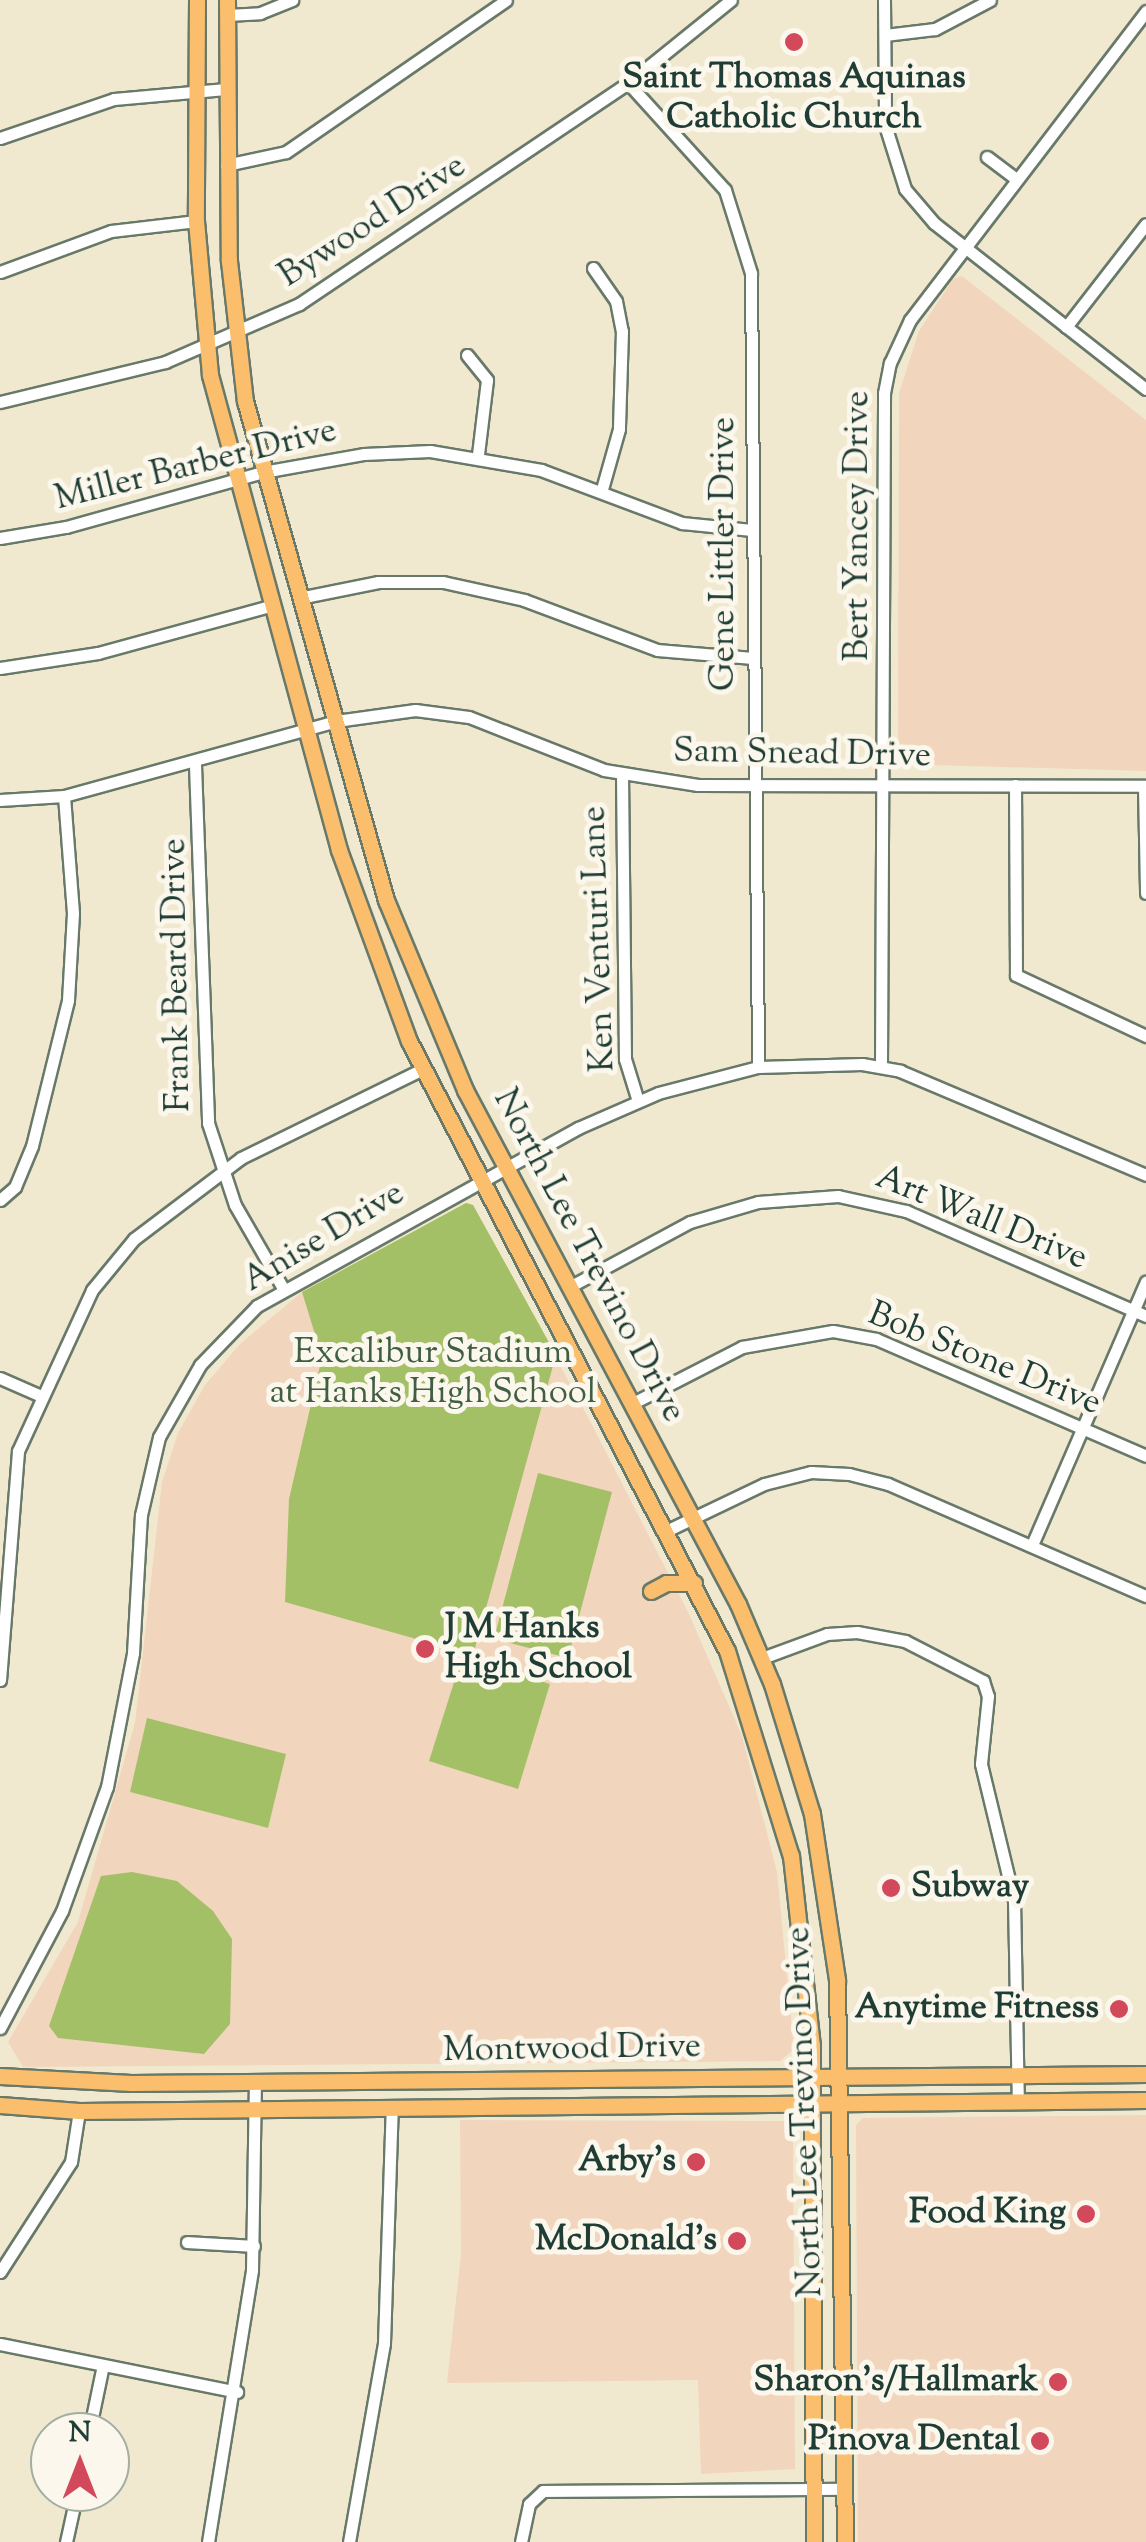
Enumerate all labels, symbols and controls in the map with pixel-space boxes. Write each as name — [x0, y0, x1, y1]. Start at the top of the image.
marker: Saint Thomas Aquinas Catholic Church — [783, 31, 805, 53]
place label: Saint Thomas Aquinas Catholic Church — [622, 58, 966, 140]
street label: Bywood Drive — [272, 146, 474, 298]
street label: Bert Yancey Drive — [838, 391, 880, 661]
street label: Miller Barber Drive — [51, 411, 341, 521]
street label: Gene Littler Drive — [704, 417, 746, 691]
street label: Sam Snead Drive — [673, 732, 931, 778]
street label: Ken Venturi Lane — [574, 805, 626, 1073]
street label: Frank Beard Drive — [155, 838, 201, 1112]
street label: North Lee Trevino Drive — [482, 1082, 694, 1430]
street label: Art Wall Drive — [869, 1157, 1093, 1281]
street label: Anise Drive — [236, 1173, 412, 1303]
street label: Bob Stone Drive — [861, 1294, 1107, 1426]
park label: Excalibur Stadium at Hanks High School — [269, 1333, 597, 1415]
place label: J M Hanks High School — [445, 1608, 632, 1690]
marker: J M Hanks High School — [414, 1638, 436, 1660]
place label: Subway — [911, 1867, 1029, 1909]
marker: Subway — [880, 1877, 902, 1899]
street label: North Lee Trevino Drive — [779, 1926, 833, 2298]
place label: Anytime Fitness — [854, 1988, 1099, 2030]
marker: Anytime Fitness — [1108, 1998, 1130, 2020]
street label: Montwood Drive — [443, 2027, 701, 2073]
place label: Arby's — [578, 2141, 676, 2183]
marker: Arby's — [685, 2151, 707, 2173]
place label: Food King — [909, 2193, 1066, 2235]
marker: Food King — [1075, 2203, 1097, 2225]
place label: McDonald's — [535, 2220, 717, 2262]
marker: McDonald's — [726, 2230, 748, 2252]
place label: Sharon's/Hallmark — [754, 2361, 1038, 2403]
marker: Sharon's/Hallmark — [1047, 2371, 1069, 2393]
north arrow — [30, 2412, 130, 2512]
text: N — [69, 2414, 91, 2454]
place label: Pinova Dental — [808, 2420, 1020, 2462]
marker: Pinova Dental — [1029, 2430, 1051, 2452]

